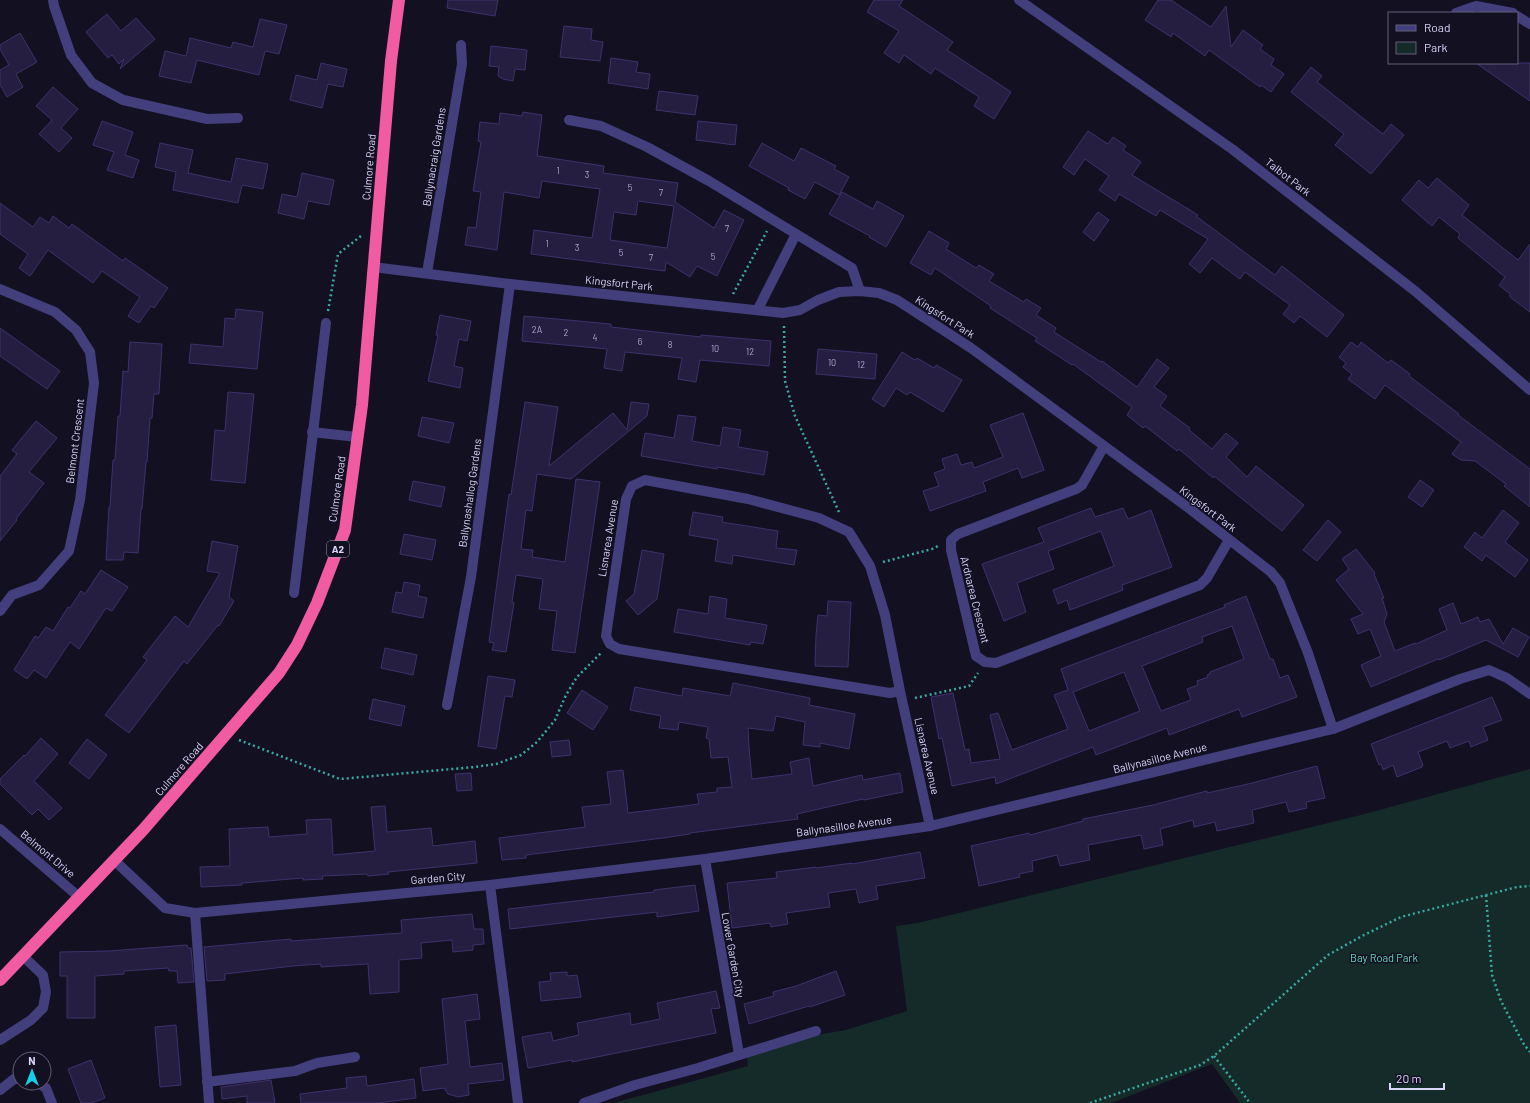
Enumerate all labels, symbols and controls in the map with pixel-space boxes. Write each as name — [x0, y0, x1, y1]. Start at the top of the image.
legend — [1388, 12, 1518, 64]
text: Road — [1424, 20, 1451, 34]
text: Park — [1424, 40, 1448, 54]
street label: Ballynacraig Gardens — [419, 107, 448, 207]
street label: Culmore Road — [359, 133, 378, 201]
street label: Talbot Park — [1263, 155, 1314, 199]
house number: 1 — [556, 165, 560, 176]
house number: 3 — [585, 169, 590, 180]
house number: 5 — [628, 182, 633, 193]
house number: 7 — [659, 187, 664, 198]
house number: 7 — [725, 223, 730, 234]
house number: 1 — [545, 238, 549, 249]
house number: 3 — [575, 242, 580, 253]
house number: 5 — [619, 247, 624, 258]
house number: 5 — [711, 251, 716, 262]
house number: 7 — [649, 252, 654, 263]
street label: Kingsfort Park — [585, 272, 654, 293]
street label: Kingsfort Park — [913, 293, 978, 341]
house number: 2A — [532, 324, 543, 335]
house number: 2 — [564, 327, 569, 338]
house number: 4 — [593, 332, 598, 343]
house number: 6 — [638, 336, 643, 347]
house number: 8 — [668, 339, 673, 350]
house number: 10 — [711, 343, 719, 354]
house number: 12 — [746, 346, 754, 357]
house number: 10 — [828, 357, 836, 368]
house number: 12 — [857, 359, 865, 370]
street label: Belmont Crescent — [63, 398, 86, 484]
street label: Ballynashallog Gardens — [455, 438, 484, 548]
street label: Culmore Road — [325, 455, 348, 523]
street label: Kingsfort Park — [1177, 483, 1240, 535]
street label: Lisnarea Avenue — [595, 498, 620, 578]
road number: A2 — [327, 541, 349, 557]
street label: Ardnarea Crescent — [958, 555, 993, 645]
street label: Lisnarea Avenue — [912, 716, 943, 796]
street label: Culmore Road — [152, 739, 205, 798]
street label: Ballynasilloe Avenue — [1112, 740, 1208, 775]
street label: Ballynasilloe Avenue — [795, 812, 893, 839]
street label: Belmont Drive — [18, 827, 78, 880]
street label: Garden City — [410, 869, 466, 886]
street label: Lower Garden City — [720, 911, 747, 999]
park label: Bay Road Park — [1350, 951, 1418, 964]
north arrow — [12, 1051, 52, 1091]
text: N — [28, 1054, 36, 1067]
scale bar — [1390, 1065, 1444, 1091]
text: 20 m — [1396, 1071, 1422, 1085]

